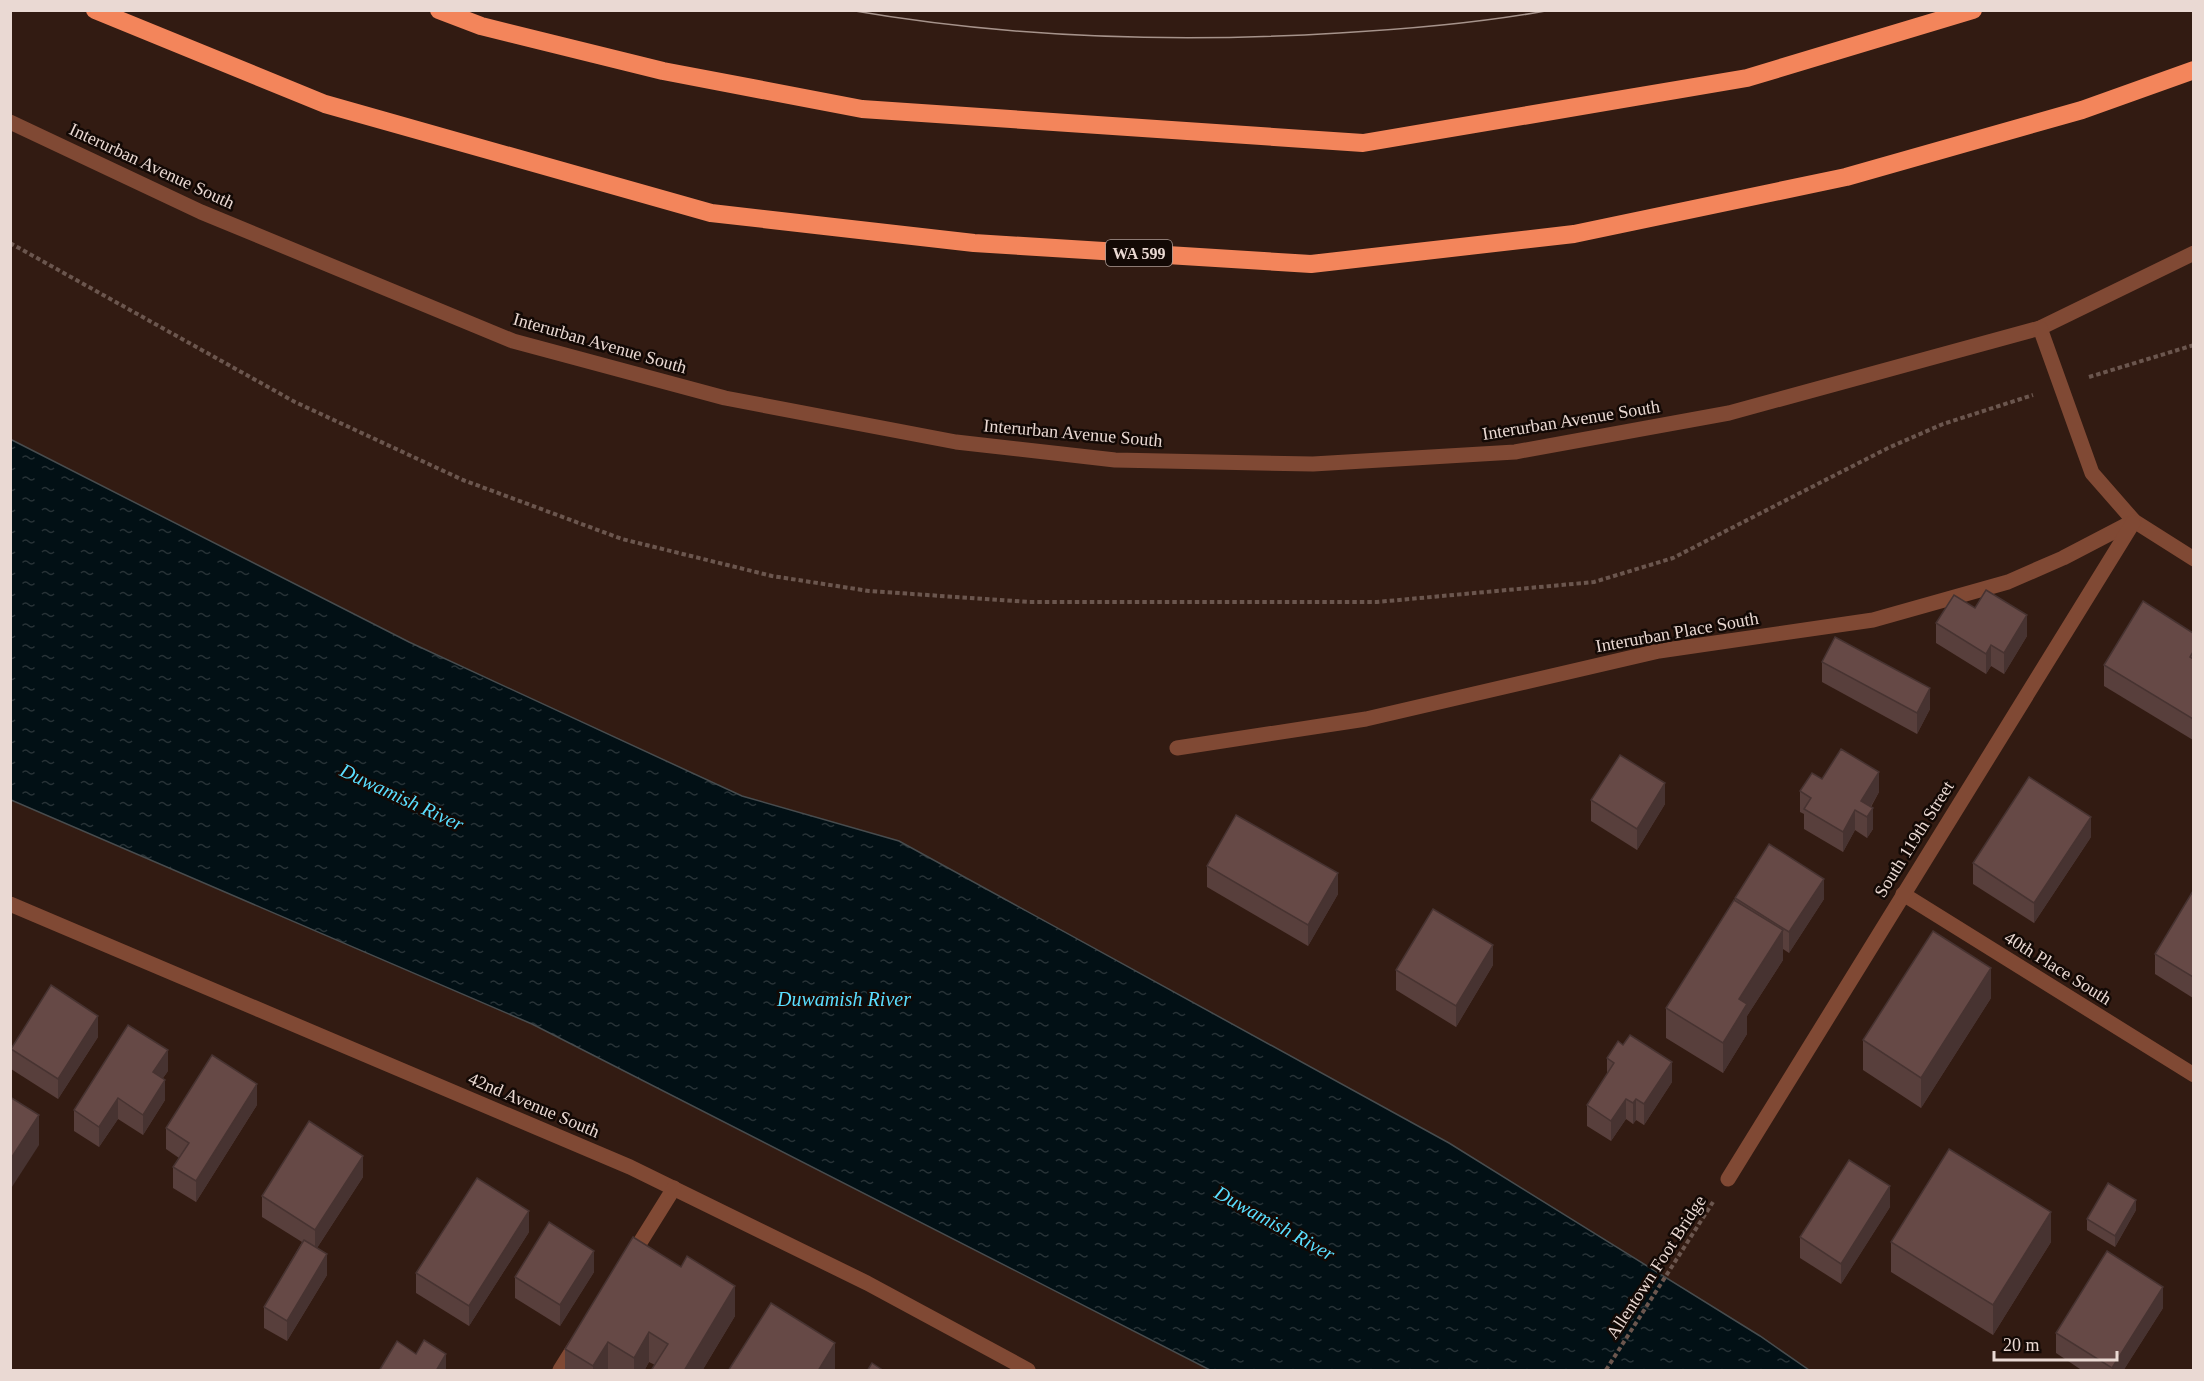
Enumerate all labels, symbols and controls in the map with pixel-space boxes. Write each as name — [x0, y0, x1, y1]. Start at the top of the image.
street label: Interurban Avenue South — [66, 119, 238, 213]
road number: WA 599 — [1106, 240, 1172, 266]
street label: Interurban Avenue South — [511, 309, 689, 377]
street label: Interurban Avenue South — [1481, 396, 1661, 444]
street label: Interurban Avenue South — [983, 415, 1163, 451]
street label: Interurban Place South — [1594, 608, 1760, 656]
water label: Duwamish River — [336, 758, 468, 835]
street label: South 119th Street — [1870, 777, 1958, 901]
street label: 40th Place South — [2001, 927, 2115, 1009]
water label: Duwamish River — [776, 988, 911, 1010]
street label: 42nd Avenue South — [465, 1068, 603, 1142]
water label: Duwamish River — [1210, 1180, 1339, 1265]
street label: Allentown Foot Bridge — [1602, 1192, 1710, 1342]
scale bar — [1994, 1324, 2117, 1362]
text: 20 m — [2003, 1335, 2040, 1355]

